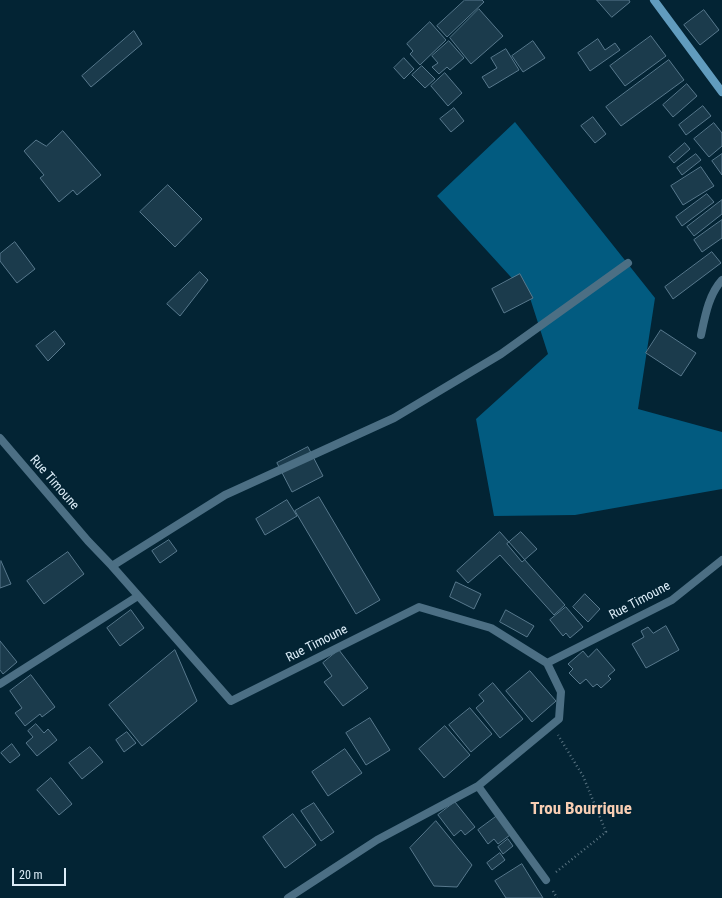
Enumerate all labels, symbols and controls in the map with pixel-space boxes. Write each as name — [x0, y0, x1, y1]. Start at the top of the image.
street label: Rue Timoune — [26, 453, 82, 513]
street label: Rue Timoune — [607, 578, 673, 624]
street label: Rue Timoune — [284, 622, 350, 666]
district label: Trou Bourrique — [530, 800, 632, 820]
scale bar — [14, 860, 68, 886]
text: 20 m — [19, 868, 43, 882]

